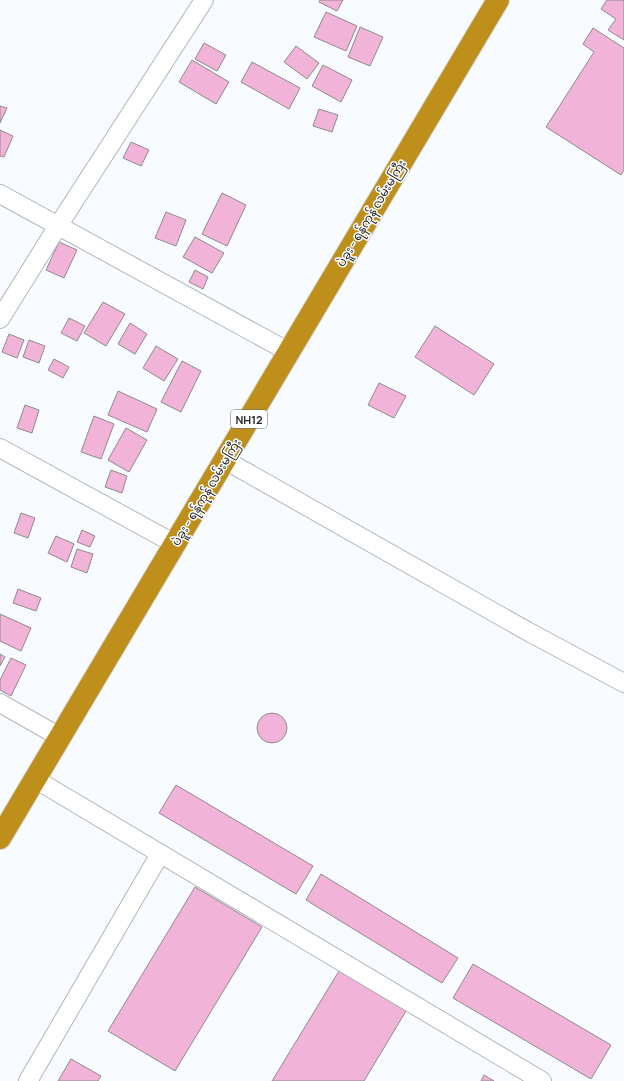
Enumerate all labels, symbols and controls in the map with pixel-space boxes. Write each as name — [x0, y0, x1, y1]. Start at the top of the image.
street label: ပဲခူး - ရန်ကုန် လမ်းမကြီး — [332, 156, 412, 271]
road number: NH12 — [231, 410, 267, 428]
street label: ပဲခူး - ရန်ကုန် လမ်းမကြီး — [167, 435, 247, 550]

